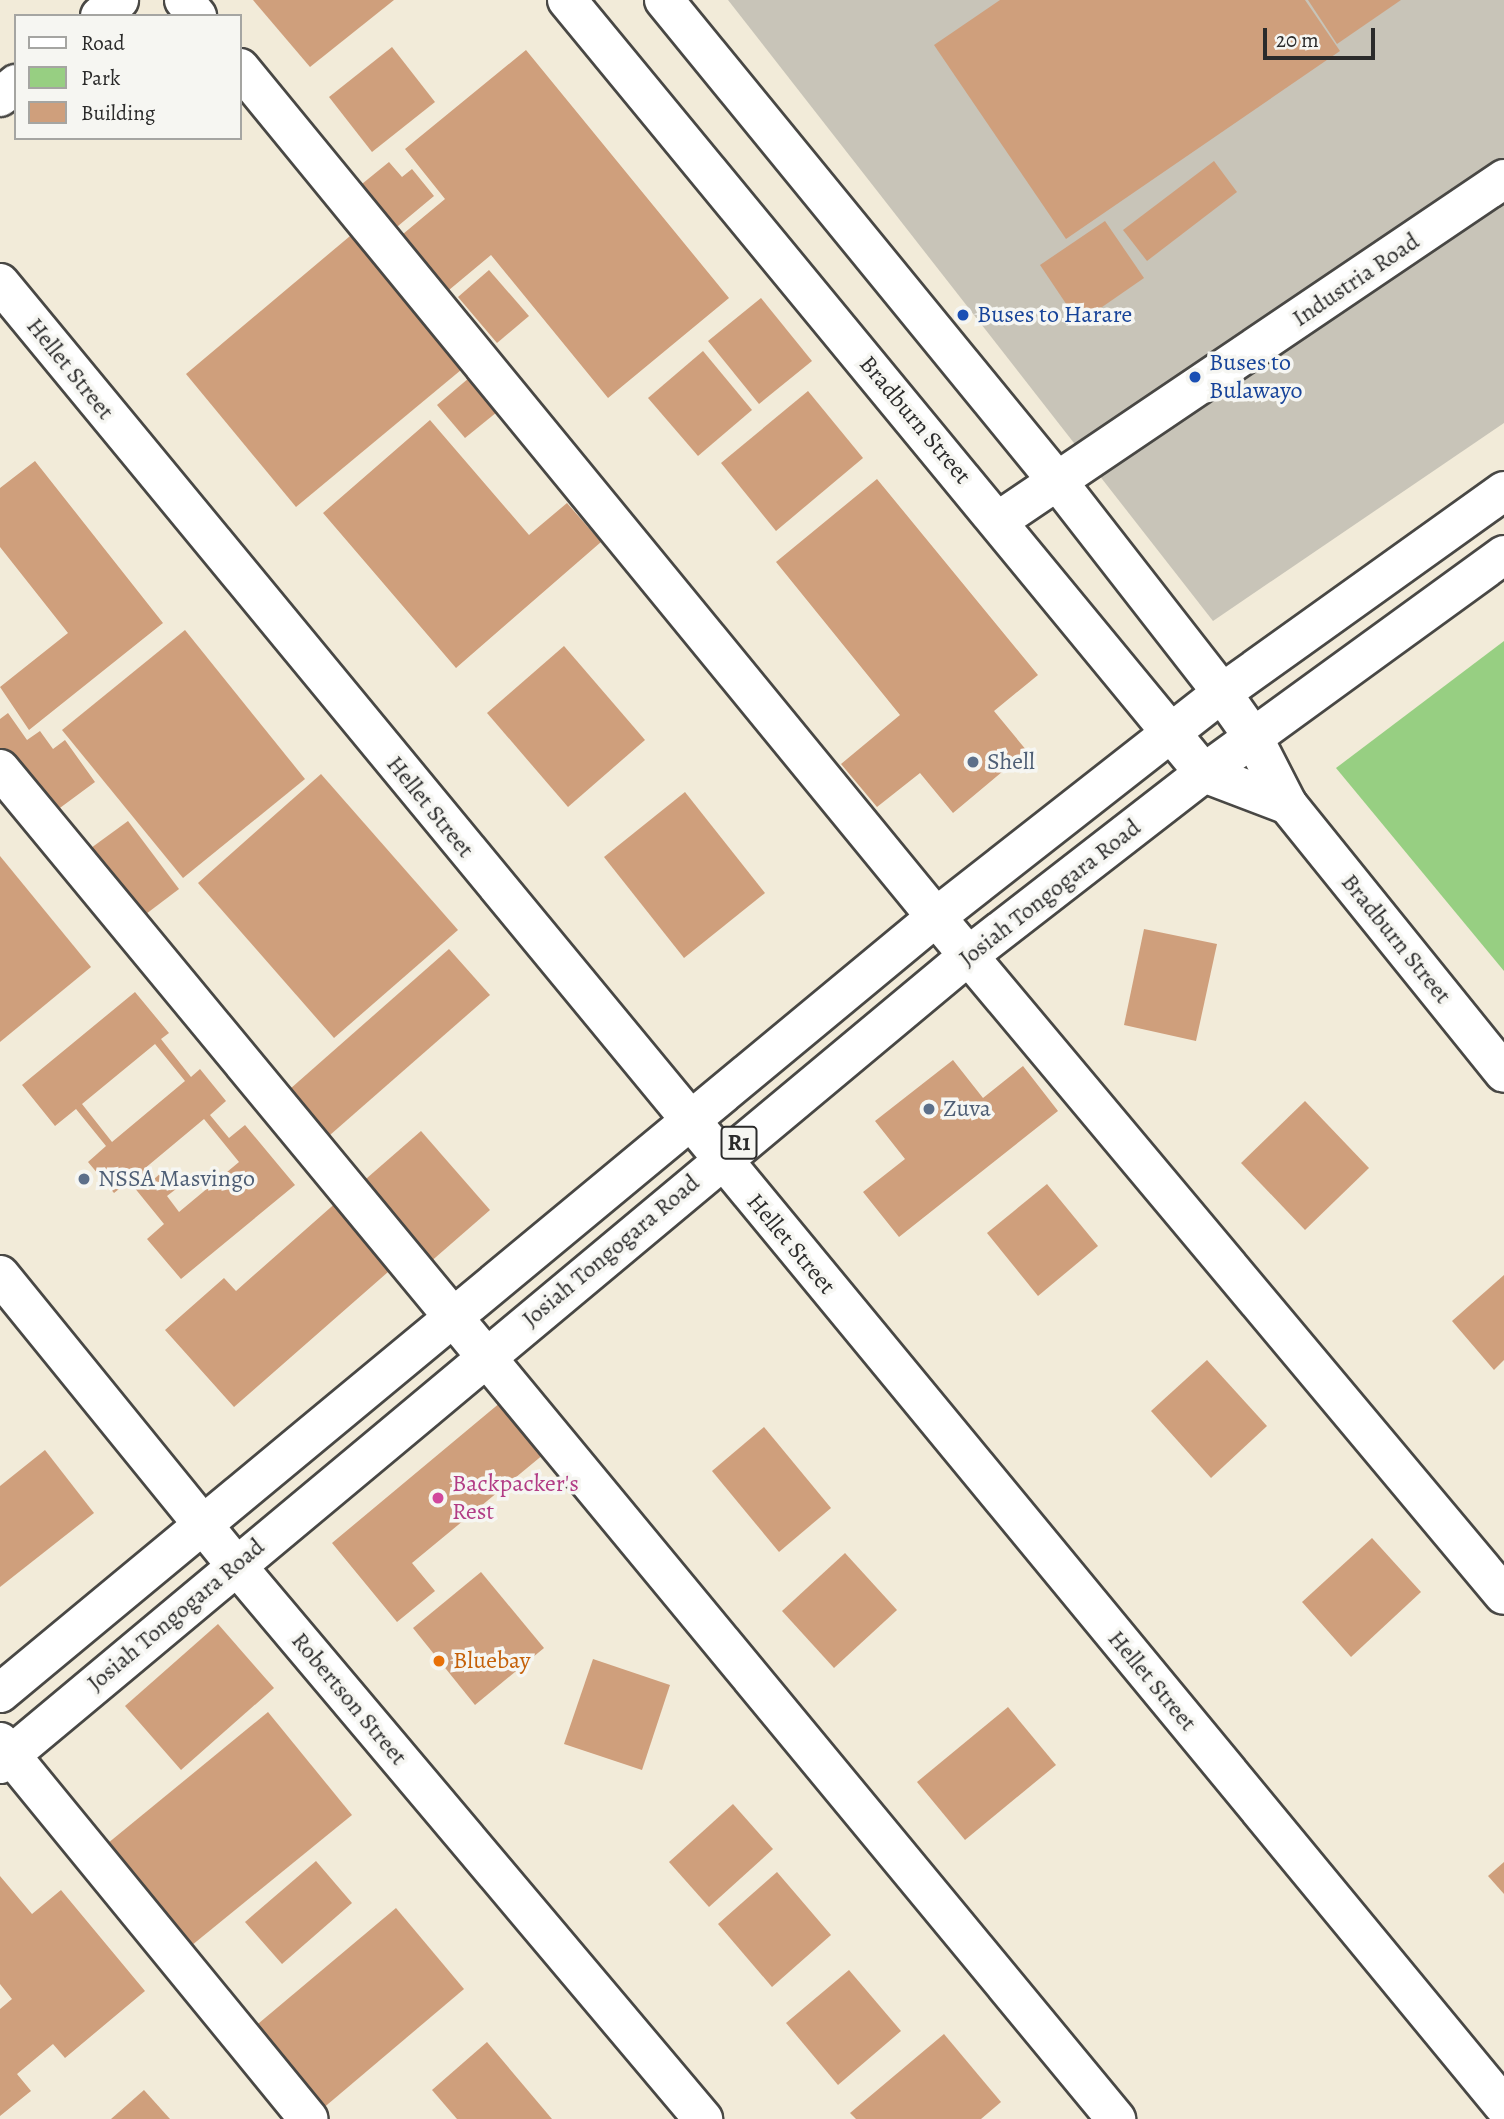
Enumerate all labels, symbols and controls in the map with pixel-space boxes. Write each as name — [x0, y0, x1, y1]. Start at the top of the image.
legend — [14, 14, 242, 140]
scale bar — [1266, 14, 1378, 58]
text: 20 m — [1276, 26, 1319, 54]
text: Road — [81, 29, 125, 57]
text: Park — [81, 64, 120, 92]
text: Building — [81, 99, 155, 127]
street label: Industria Road — [1287, 227, 1425, 333]
place label: Buses to Harare — [977, 301, 1132, 329]
marker: Buses to Harare — [955, 307, 971, 323]
street label: Hellet Street — [20, 312, 120, 426]
place label: Buses to Bulawayo — [1209, 349, 1302, 405]
street label: Bradburn Street — [853, 350, 977, 490]
marker: Buses to Bulawayo — [1187, 369, 1203, 385]
place label: Shell — [987, 748, 1035, 776]
street label: Hellet Street — [380, 750, 480, 864]
marker: Shell — [965, 754, 981, 770]
street label: Josiah Tongogara Road — [953, 813, 1147, 973]
street label: Bradburn Street — [1335, 868, 1457, 1010]
place label: Zuva — [943, 1095, 991, 1123]
marker: Zuva — [921, 1101, 937, 1117]
road number: R1 — [720, 1124, 758, 1162]
place label: NSSA Masvingo — [98, 1165, 255, 1193]
street label: Josiah Tongogara Road — [517, 1168, 705, 1334]
marker: NSSA Masvingo — [76, 1171, 92, 1187]
street label: Hellet Street — [741, 1188, 841, 1300]
place label: Backpacker's Rest — [452, 1470, 579, 1526]
marker: Backpacker's Rest — [430, 1490, 446, 1506]
street label: Josiah Tongogara Road — [82, 1532, 270, 1698]
street label: Hellet Street — [1102, 1625, 1202, 1737]
street label: Robertson Street — [285, 1627, 413, 1771]
place label: Bluebay — [453, 1647, 531, 1675]
marker: Bluebay — [431, 1653, 447, 1669]

